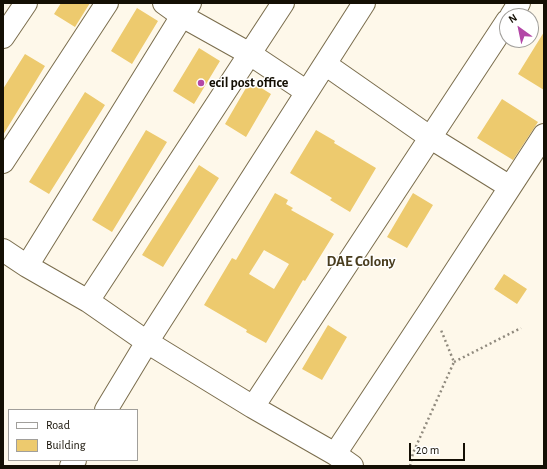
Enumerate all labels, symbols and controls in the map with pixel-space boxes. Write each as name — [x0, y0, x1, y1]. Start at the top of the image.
north arrow — [499, 8, 539, 48]
text: N — [507, 12, 519, 25]
place label: ecil post office — [209, 75, 288, 91]
marker: ecil post office — [196, 78, 206, 88]
district label: DAE Colony — [326, 252, 396, 270]
legend — [8, 409, 138, 461]
text: Road — [46, 419, 70, 431]
scale bar — [411, 435, 467, 461]
text: Building — [46, 439, 86, 451]
text: 20 m — [416, 444, 439, 456]

